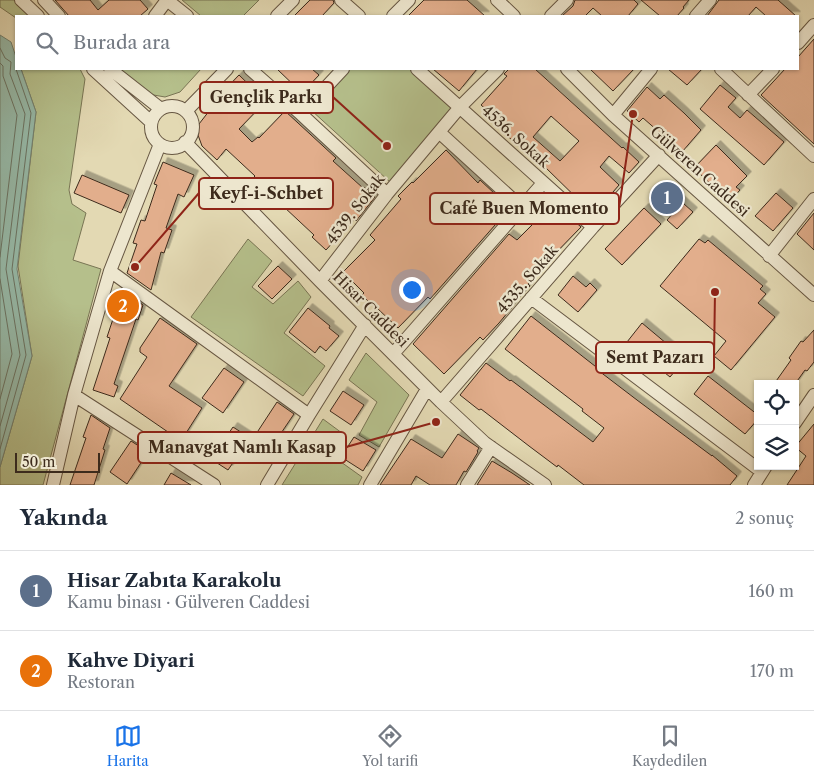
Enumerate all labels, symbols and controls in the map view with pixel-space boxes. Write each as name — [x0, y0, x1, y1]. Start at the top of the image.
search box — [15, 15, 799, 70]
icon: search — [33, 29, 61, 57]
text: Burada ara — [73, 31, 170, 54]
callout: Gençlik Parkı — [200, 82, 333, 113]
text: Gençlik Parkı — [210, 87, 323, 107]
street label: 4536. Sokak — [478, 101, 555, 172]
street label: Gülveren Caddesi — [647, 122, 754, 221]
street label: 4539. Sokak — [322, 169, 389, 248]
callout: Keyf-i-Schbet — [199, 178, 333, 209]
pin: 1 — [651, 179, 683, 217]
text: Keyf-i-Schbet — [209, 183, 324, 203]
callout: Café Buen Momento — [430, 193, 619, 224]
text: Café Buen Momento — [439, 198, 609, 218]
street label: 4535. Sokak — [492, 240, 563, 317]
street label: Hisar Caddesi — [329, 267, 413, 351]
your location — [399, 277, 425, 303]
pin: 2 — [107, 287, 139, 325]
callout: Semt Pazarı — [596, 342, 714, 373]
text: Semt Pazarı — [606, 347, 704, 367]
map controls — [754, 380, 799, 470]
button: locate — [754, 380, 799, 425]
button: layers — [754, 425, 799, 470]
callout: Manavgat Namlı Kasap — [138, 432, 346, 463]
text: Manavgat Namlı Kasap — [148, 437, 336, 457]
scale bar — [15, 450, 100, 473]
text: 50 m — [22, 453, 55, 471]
text: Yakında — [20, 505, 108, 530]
text: 2 sonuç — [735, 508, 794, 528]
text: Hisar Zabıta Karakolu — [67, 569, 282, 592]
text: 1 — [32, 581, 40, 601]
text: 160 m — [749, 581, 794, 601]
text: Kamu binası · Gülveren Caddesi — [67, 592, 310, 612]
text: Kahve Diyari — [67, 649, 195, 672]
text: 2 — [31, 661, 41, 681]
text: 170 m — [750, 661, 794, 681]
text: Restoran — [67, 672, 135, 692]
tab: Harita — [107, 722, 149, 770]
tab: Yol tarifi — [362, 722, 418, 770]
tab: Kaydedilen — [632, 722, 707, 770]

